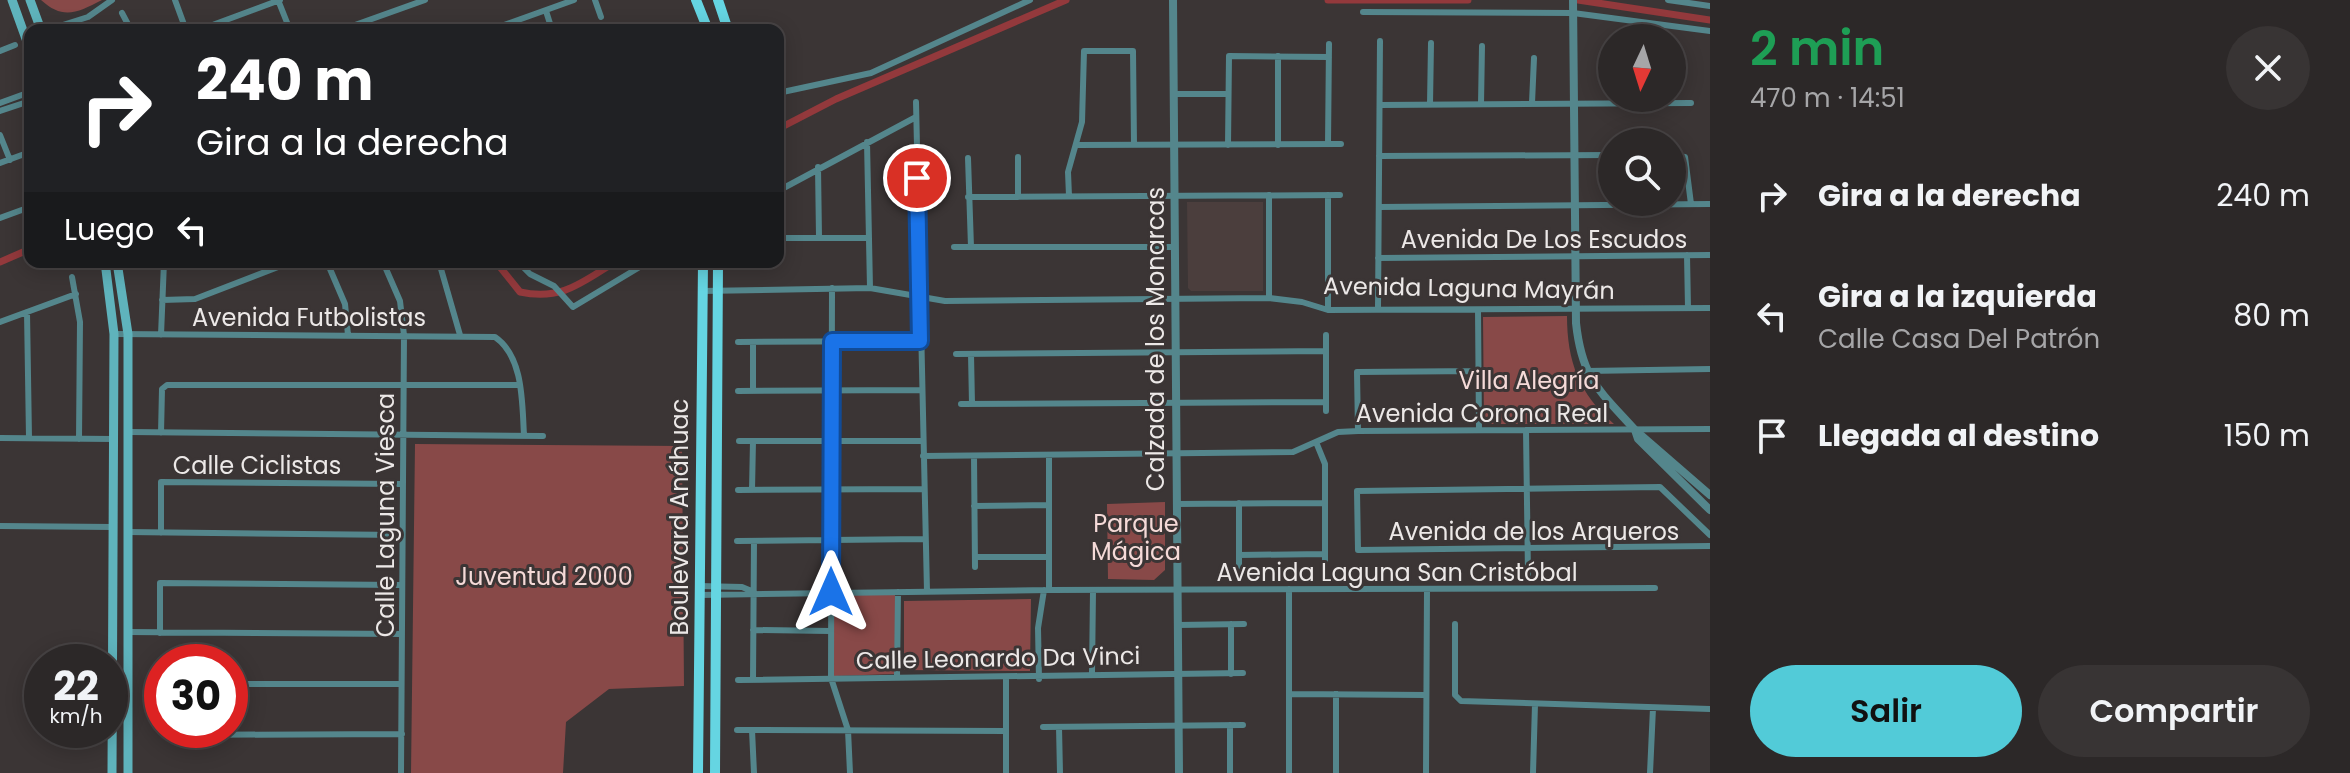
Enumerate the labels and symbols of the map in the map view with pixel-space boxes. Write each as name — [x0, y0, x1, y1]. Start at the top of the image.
north arrow — [1598, 24, 1686, 112]
pin — [883, 144, 951, 212]
street label: Calzada de los Monarcas — [1139, 187, 1172, 491]
street label: Avenida De Los Escudos — [1401, 223, 1687, 256]
street label: Avenida Laguna Mayrán — [1323, 269, 1615, 307]
street label: Avenida Futbolistas — [192, 301, 426, 334]
park label: Villa Alegría — [1459, 364, 1599, 397]
street label: Calle Laguna Viesca — [369, 393, 402, 637]
street label: Avenida Corona Real — [1356, 397, 1608, 430]
street label: Boulevard Anáhuac — [663, 399, 696, 635]
street label: Calle Ciclistas — [173, 449, 341, 482]
park label: Parque Mágica — [1091, 507, 1181, 568]
street label: Avenida de los Arqueros — [1389, 515, 1679, 548]
position arrow — [789, 550, 873, 634]
street label: Avenida Laguna San Cristóbal — [1216, 556, 1578, 589]
park label: Juventud 2000 — [455, 560, 633, 593]
street label: Calle Leonardo Da Vinci — [855, 639, 1141, 677]
speed limit sign: 30 — [144, 644, 248, 748]

